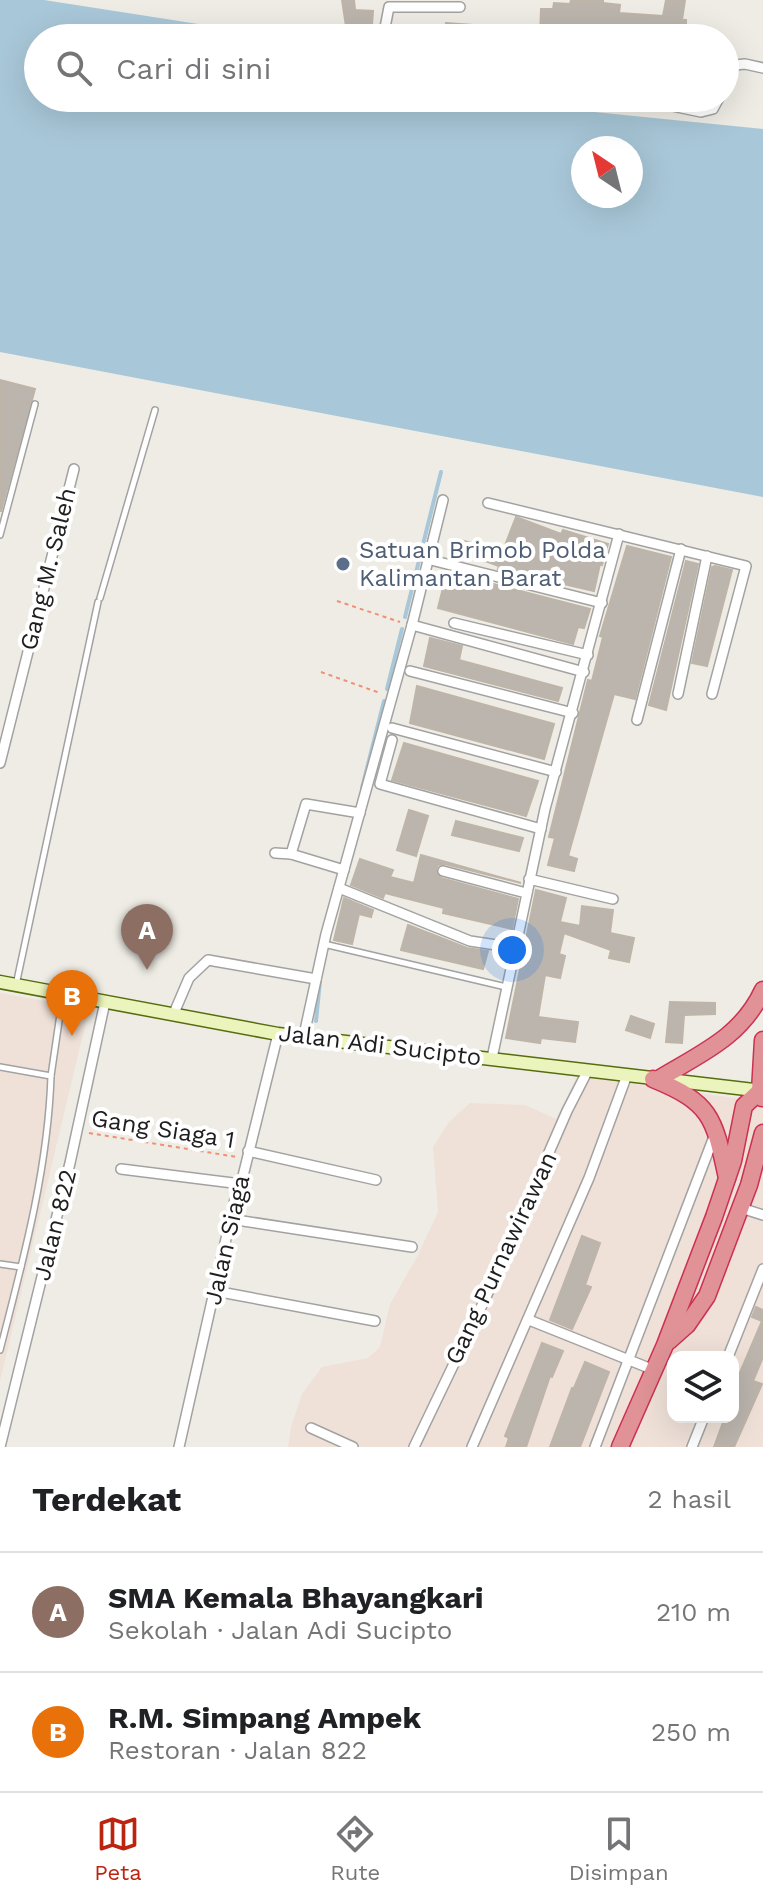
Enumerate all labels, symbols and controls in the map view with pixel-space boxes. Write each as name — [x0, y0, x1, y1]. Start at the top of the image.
search box — [24, 24, 739, 112]
icon: search — [52, 46, 96, 90]
text: Cari di sini — [116, 51, 271, 86]
north arrow — [571, 136, 643, 208]
street label: Gang M. Saleh — [14, 485, 82, 653]
place label: Satuan Brimob Polda Kalimantan Barat — [359, 536, 606, 592]
marker: Satuan Brimob Polda Kalimantan Barat — [334, 555, 352, 573]
pin: A — [121, 904, 173, 970]
your location — [492, 930, 532, 970]
pin: B — [46, 970, 98, 1036]
street label: Jalan Adi Sucipto — [277, 1019, 483, 1071]
street label: Gang Siaga 1 — [89, 1104, 237, 1154]
street label: Gang Purnawirawan — [439, 1147, 563, 1369]
street label: Jalan 822 — [28, 1167, 82, 1283]
street label: Jalan Siaga — [198, 1172, 256, 1308]
map controls — [667, 1351, 739, 1423]
button: layers — [667, 1351, 739, 1423]
text: Terdekat — [32, 1479, 181, 1519]
text: 2 hasil — [648, 1484, 731, 1514]
text: SMA Kemala Bhayangkari — [108, 1580, 484, 1615]
text: A — [49, 1597, 67, 1627]
text: 210 m — [656, 1597, 731, 1627]
text: Sekolah · Jalan Adi Sucipto — [108, 1615, 452, 1645]
text: R.M. Simpang Ampek — [108, 1700, 421, 1735]
text: B — [49, 1717, 67, 1747]
text: 250 m — [651, 1717, 731, 1747]
text: Restoran · Jalan 822 — [108, 1735, 367, 1765]
tab: Peta — [94, 1812, 142, 1885]
tab: Rute — [330, 1812, 380, 1885]
tab: Disimpan — [569, 1812, 669, 1885]

